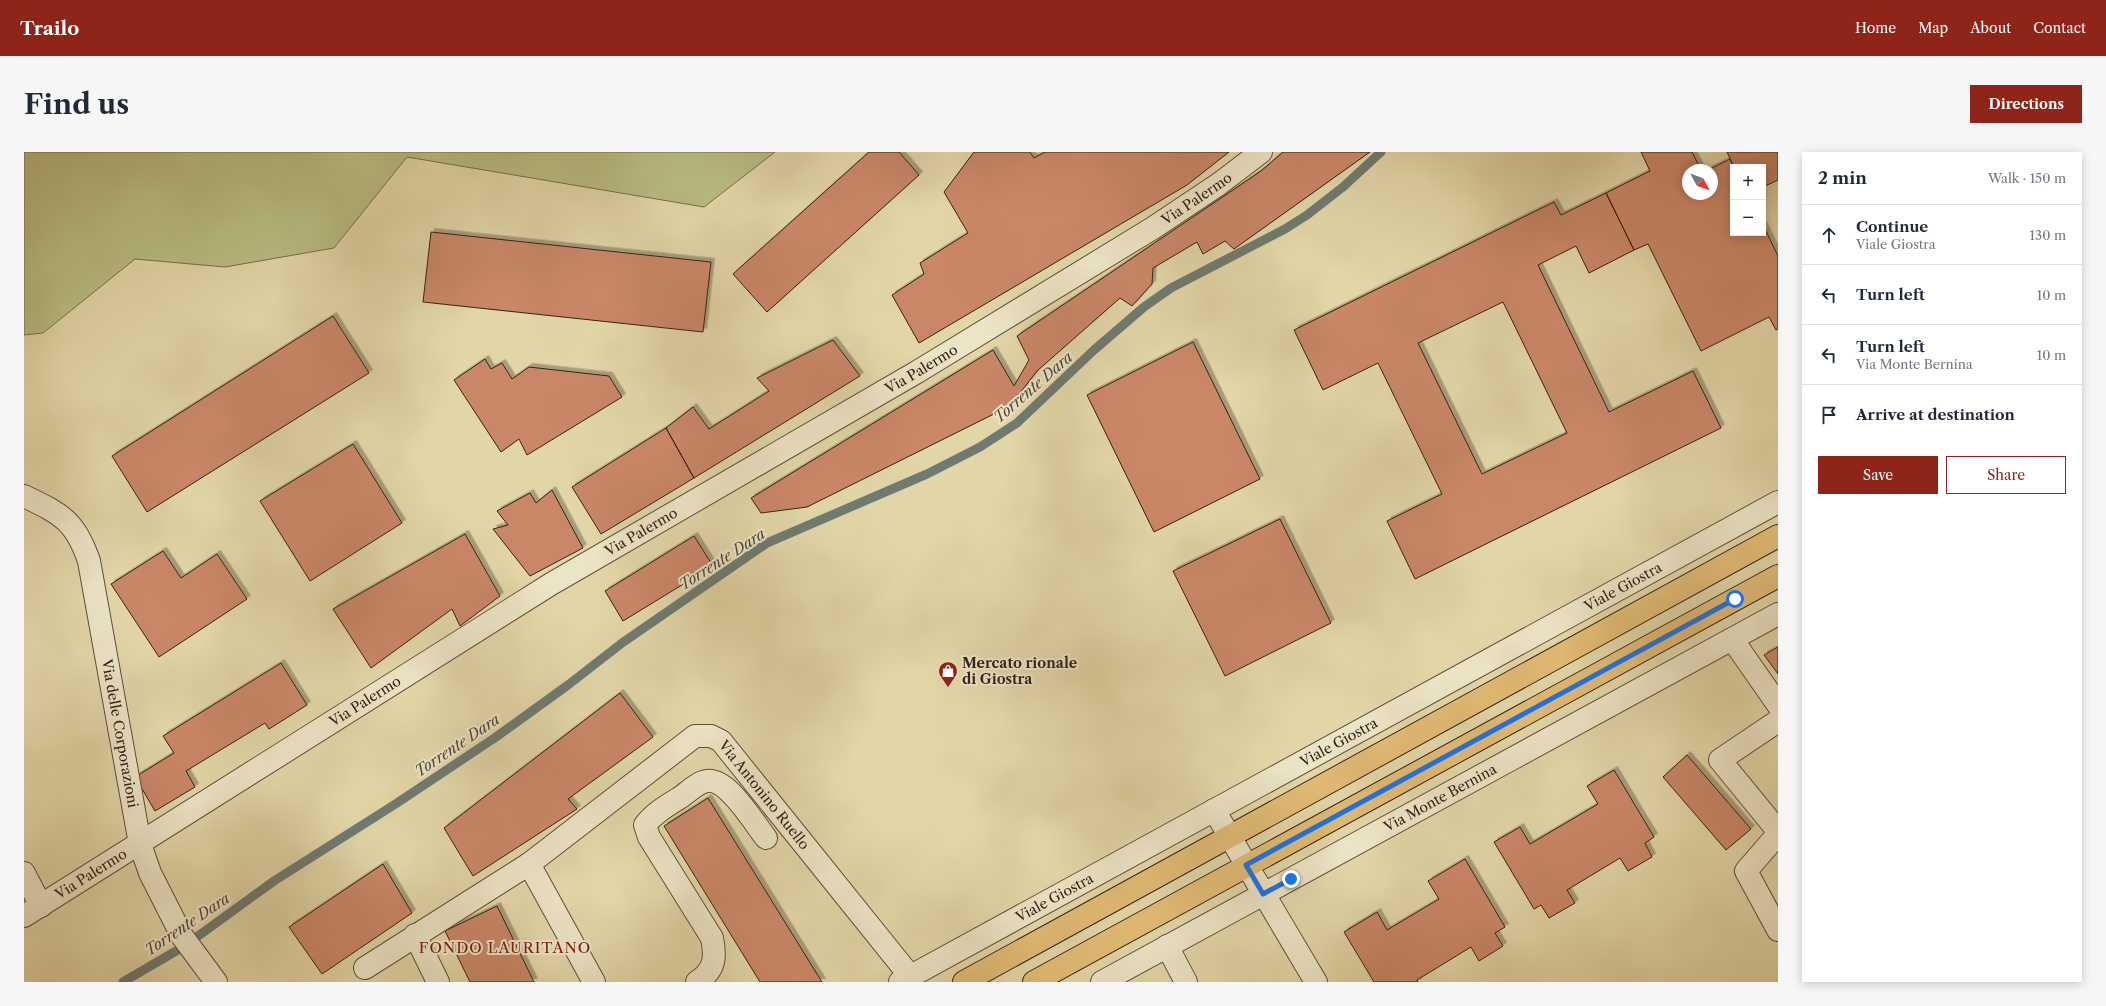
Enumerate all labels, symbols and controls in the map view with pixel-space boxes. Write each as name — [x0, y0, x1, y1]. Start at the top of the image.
text: Trailo — [20, 17, 79, 40]
text: Home — [1855, 19, 1896, 37]
text: Map — [1918, 19, 1948, 37]
text: About — [1970, 19, 2011, 37]
text: Contact — [2033, 19, 2086, 37]
button: Directions — [1970, 85, 2082, 123]
text: Find us — [24, 87, 129, 121]
north arrow — [1682, 164, 1718, 200]
map controls — [1730, 164, 1766, 236]
button: + — [1730, 164, 1766, 200]
street label: Via Palermo — [1157, 168, 1236, 229]
text: 2 min — [1818, 168, 1867, 188]
text: Walk · 150 m — [1988, 170, 2066, 186]
button: − — [1730, 200, 1766, 236]
text: Continue — [1856, 217, 1928, 236]
icon: ahead — [1818, 224, 1840, 246]
text: 130 m — [2030, 227, 2066, 243]
text: Viale Giostra — [1856, 236, 1936, 252]
icon: left — [1818, 284, 1840, 306]
text: Turn left — [1856, 285, 1925, 304]
text: 10 m — [2037, 287, 2066, 303]
text: Turn left — [1856, 337, 1925, 356]
street label: Via Palermo — [881, 340, 961, 398]
icon: left — [1818, 344, 1840, 366]
water label: Torrente Dara — [990, 347, 1077, 427]
text: 10 m — [2037, 347, 2066, 363]
text: Via Monte Bernina — [1856, 356, 1973, 372]
icon: arrive — [1818, 404, 1840, 426]
text: Arrive at destination — [1856, 405, 2015, 424]
button: Save — [1818, 456, 1938, 494]
button: Share — [1946, 456, 2066, 494]
street label: Via Palermo — [601, 504, 681, 560]
water label: Torrente Dara — [675, 524, 769, 594]
street label: Viale Giostra — [1580, 558, 1666, 616]
route start — [1726, 590, 1744, 608]
place label: Mercato rionale di Giostra — [962, 654, 1077, 688]
street label: Via delle Corporazioni — [98, 657, 142, 809]
shop icon: Mercato rionale di Giostra — [937, 660, 959, 688]
street label: Via Palermo — [325, 672, 404, 731]
water label: Torrente Dara — [411, 709, 503, 780]
street label: Viale Giostra — [1296, 713, 1381, 771]
street label: Via Antonino Ruello — [714, 736, 814, 853]
street label: Via Monte Bernina — [1380, 760, 1500, 836]
street label: Via Palermo — [51, 845, 130, 904]
street label: Viale Giostra — [1012, 869, 1097, 927]
route end — [1282, 870, 1300, 888]
water label: Torrente Dara — [141, 888, 233, 959]
district label: FONDO LAURITANO — [419, 938, 591, 957]

